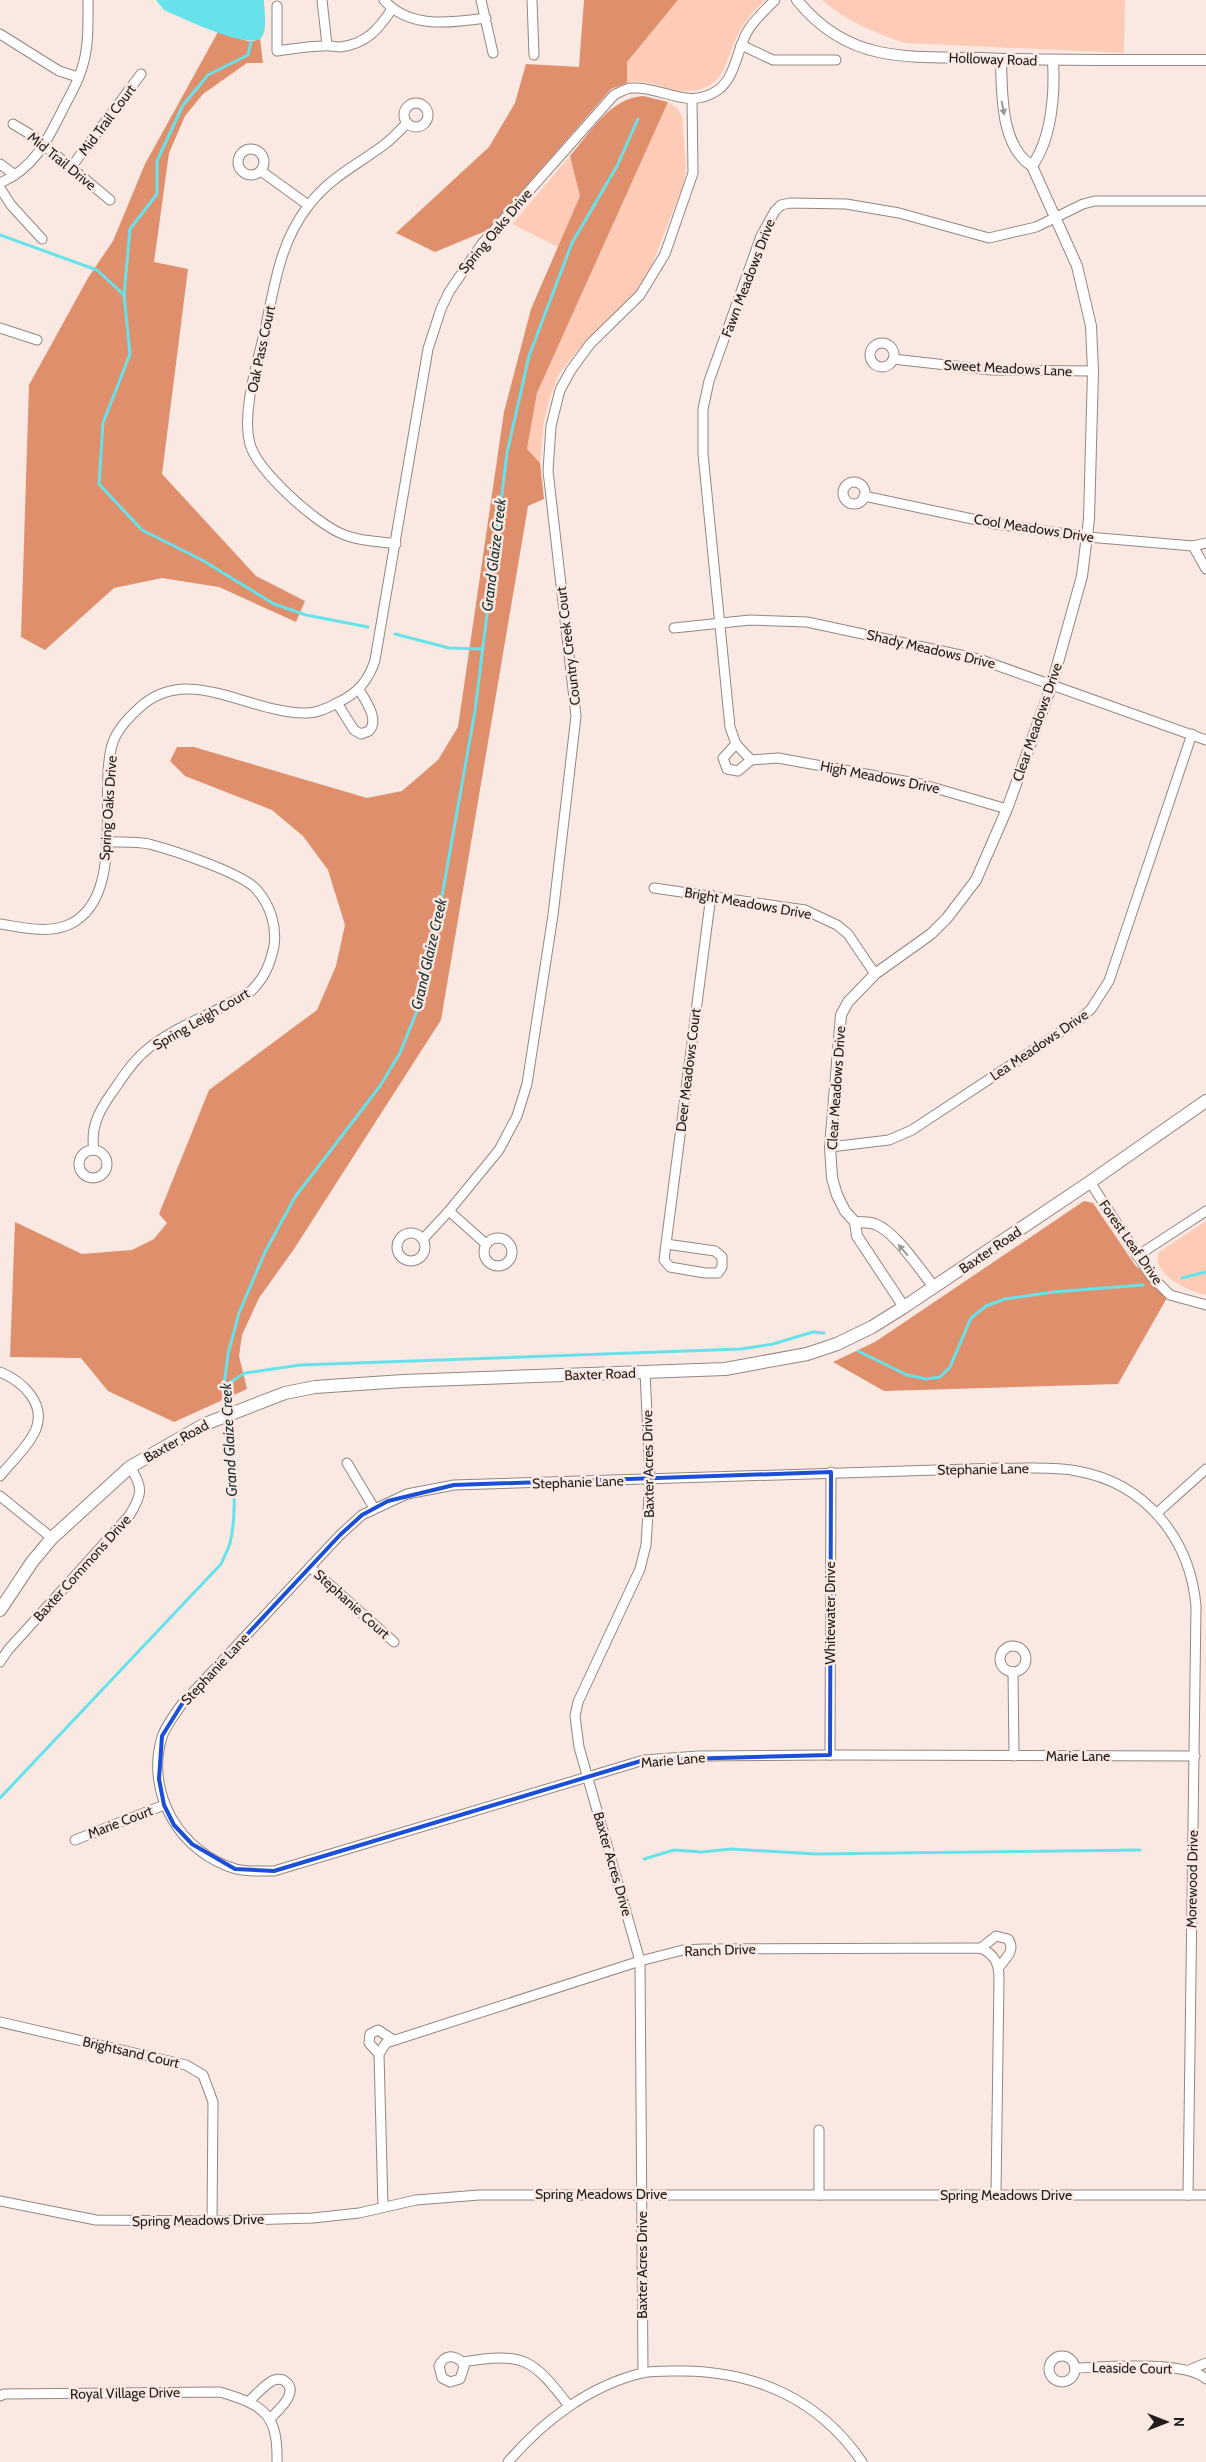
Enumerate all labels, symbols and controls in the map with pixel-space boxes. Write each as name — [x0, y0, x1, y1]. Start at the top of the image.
street label: Holloway Road — [948, 48, 1038, 70]
street label: Mid Trail Court — [74, 81, 140, 159]
one-way arrow — [1000, 100, 1008, 116]
street label: Mid Trail Drive — [24, 128, 100, 194]
street label: Spring Oaks Drive — [454, 185, 536, 277]
street label: Fawn Meadows Drive — [717, 216, 779, 340]
street label: Oak Pass Court — [243, 303, 279, 394]
street label: Sweet Meadows Lane — [943, 356, 1073, 380]
water label: Grand Glaize Creek — [478, 497, 510, 613]
street label: Cool Meadows Drive — [973, 510, 1095, 546]
street label: Country Creek Court — [552, 585, 584, 706]
street label: Shady Meadows Drive — [865, 625, 997, 673]
street label: Clear Meadows Drive — [1008, 660, 1066, 784]
street label: Spring Oaks Drive — [95, 755, 121, 861]
street label: High Meadows Drive — [819, 757, 941, 797]
street label: Bright Meadows Drive — [683, 883, 813, 923]
water label: Grand Glaize Creek — [407, 896, 451, 1011]
street label: Spring Leigh Court — [149, 984, 253, 1054]
street label: Lea Meadows Drive — [986, 1005, 1092, 1085]
street label: Deer Meadows Court — [671, 1007, 705, 1133]
street label: Clear Meadows Drive — [823, 1025, 849, 1151]
street label: Forest Leaf Drive — [1095, 1196, 1167, 1288]
street label: Baxter Road — [955, 1223, 1025, 1277]
one-way arrow — [897, 1244, 909, 1256]
street label: Baxter Road — [564, 1364, 636, 1384]
water label: Grand Glaize Creek — [217, 1382, 241, 1497]
street label: Baxter Acres Drive — [638, 1410, 658, 1518]
street label: Baxter Road — [140, 1416, 212, 1466]
street label: Stephanie Lane — [937, 1459, 1029, 1479]
street label: Stephanie Lane — [532, 1471, 624, 1493]
street label: Baxter Commons Drive — [29, 1511, 135, 1625]
street label: Whitewater Drive — [821, 1561, 839, 1665]
street label: Stephanie Court — [310, 1565, 394, 1643]
street label: Stephanie Lane — [177, 1629, 253, 1709]
street label: Marie Lane — [1046, 1747, 1110, 1765]
street label: Marie Lane — [640, 1748, 706, 1772]
street label: Marie Court — [85, 1801, 155, 1843]
street label: Baxter Acres Drive — [590, 1810, 636, 1918]
street label: Morewood Drive — [1182, 1830, 1202, 1928]
street label: Ranch Drive — [684, 1940, 756, 1960]
street label: Brightsand Court — [81, 2032, 181, 2072]
street label: Spring Meadows Drive — [535, 2185, 667, 2203]
street label: Spring Meadows Drive — [940, 2186, 1072, 2204]
street label: Spring Meadows Drive — [132, 2210, 264, 2230]
street label: Baxter Acres Drive — [633, 2211, 651, 2319]
street label: Leaside Court — [1092, 2358, 1173, 2378]
street label: Royal Village Drive — [70, 2383, 180, 2403]
north arrow — [1141, 2397, 1191, 2447]
text: N — [1170, 2417, 1188, 2427]

